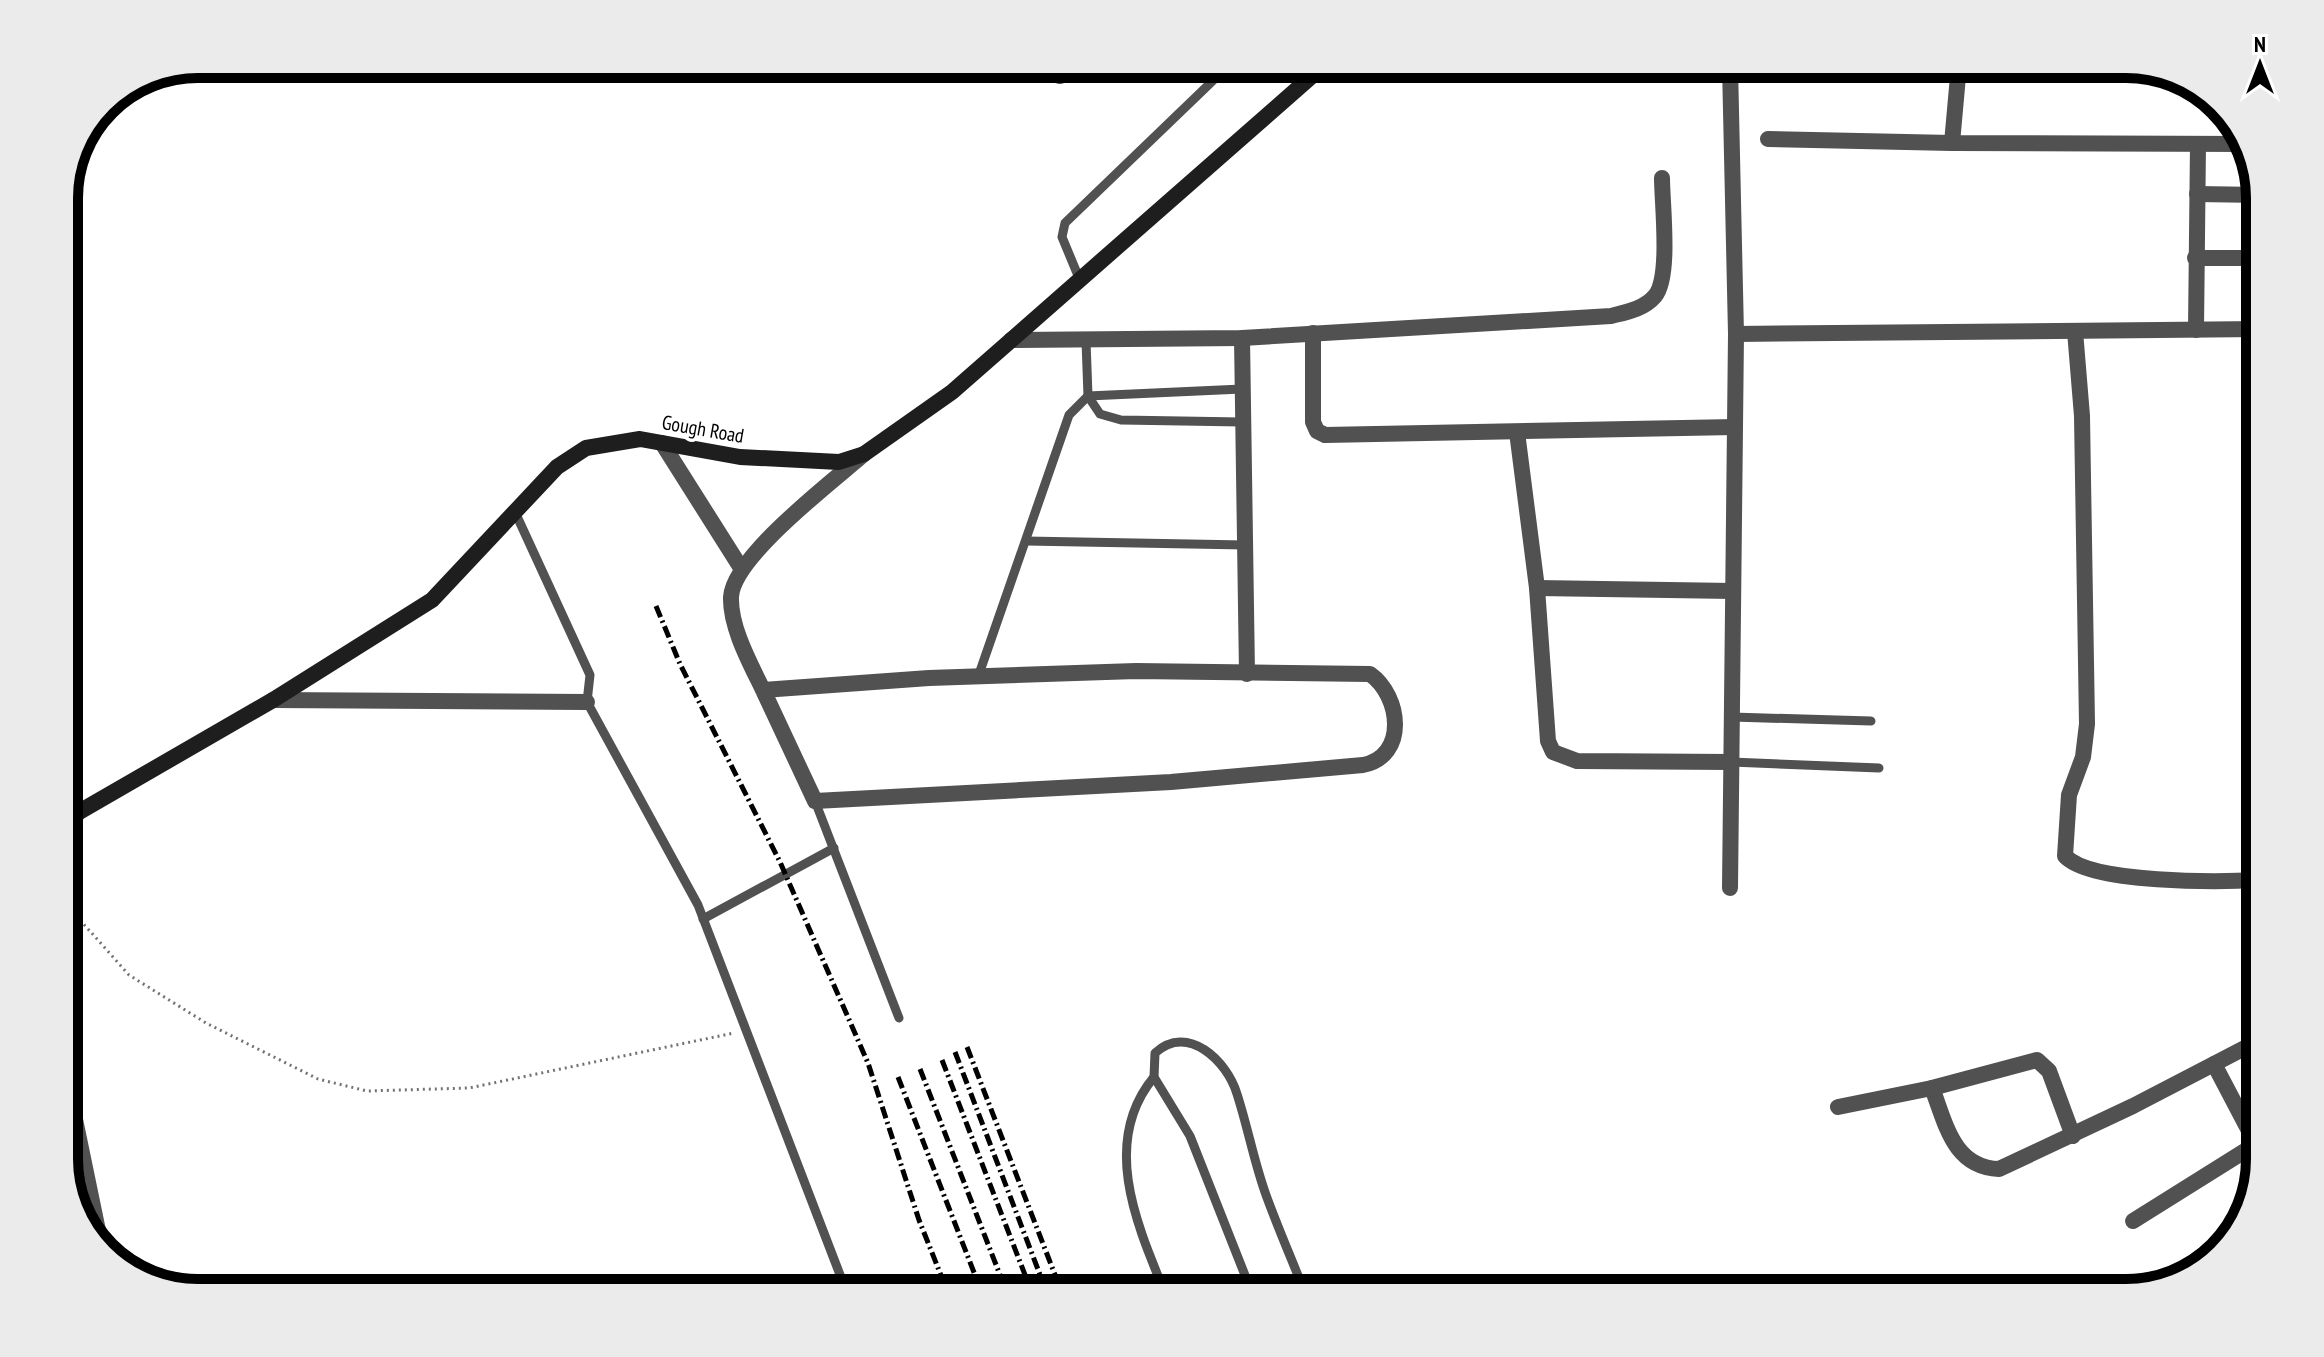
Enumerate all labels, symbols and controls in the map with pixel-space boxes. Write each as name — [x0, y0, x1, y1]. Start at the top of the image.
north arrow — [2220, 24, 2300, 104]
text: N — [2254, 30, 2266, 58]
street label: Gough Road — [660, 409, 746, 449]

